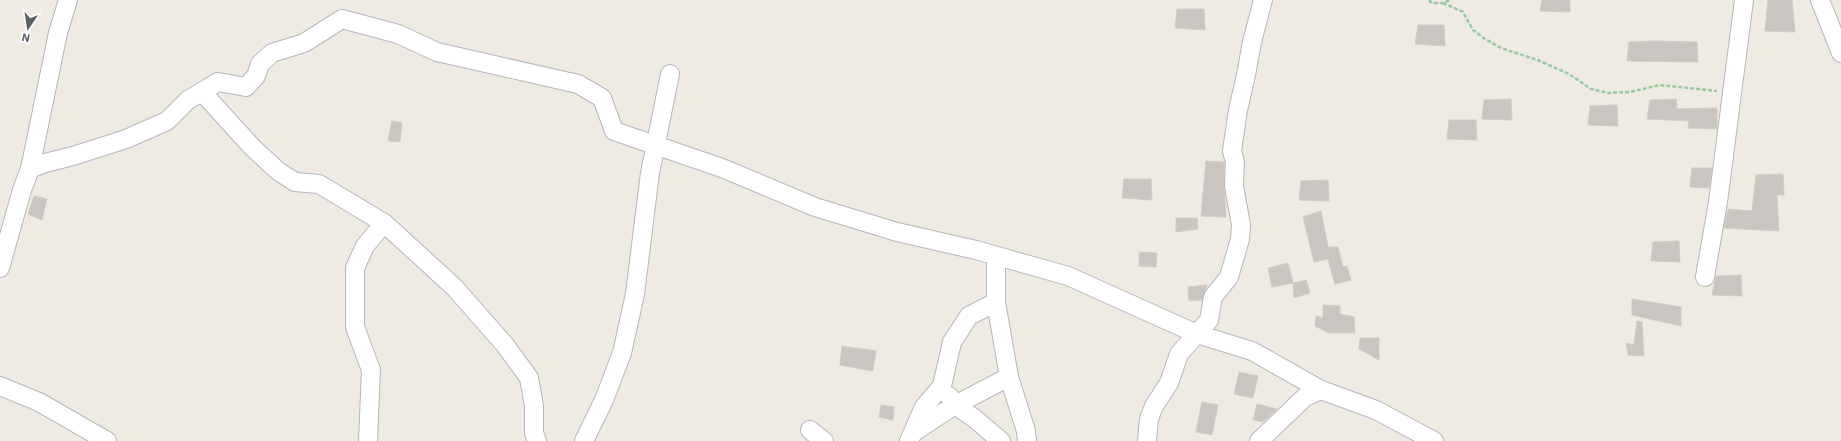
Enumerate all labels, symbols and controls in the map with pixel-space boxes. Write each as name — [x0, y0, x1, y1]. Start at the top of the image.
north arrow — [8, 8, 48, 48]
text: N — [20, 30, 31, 44]

